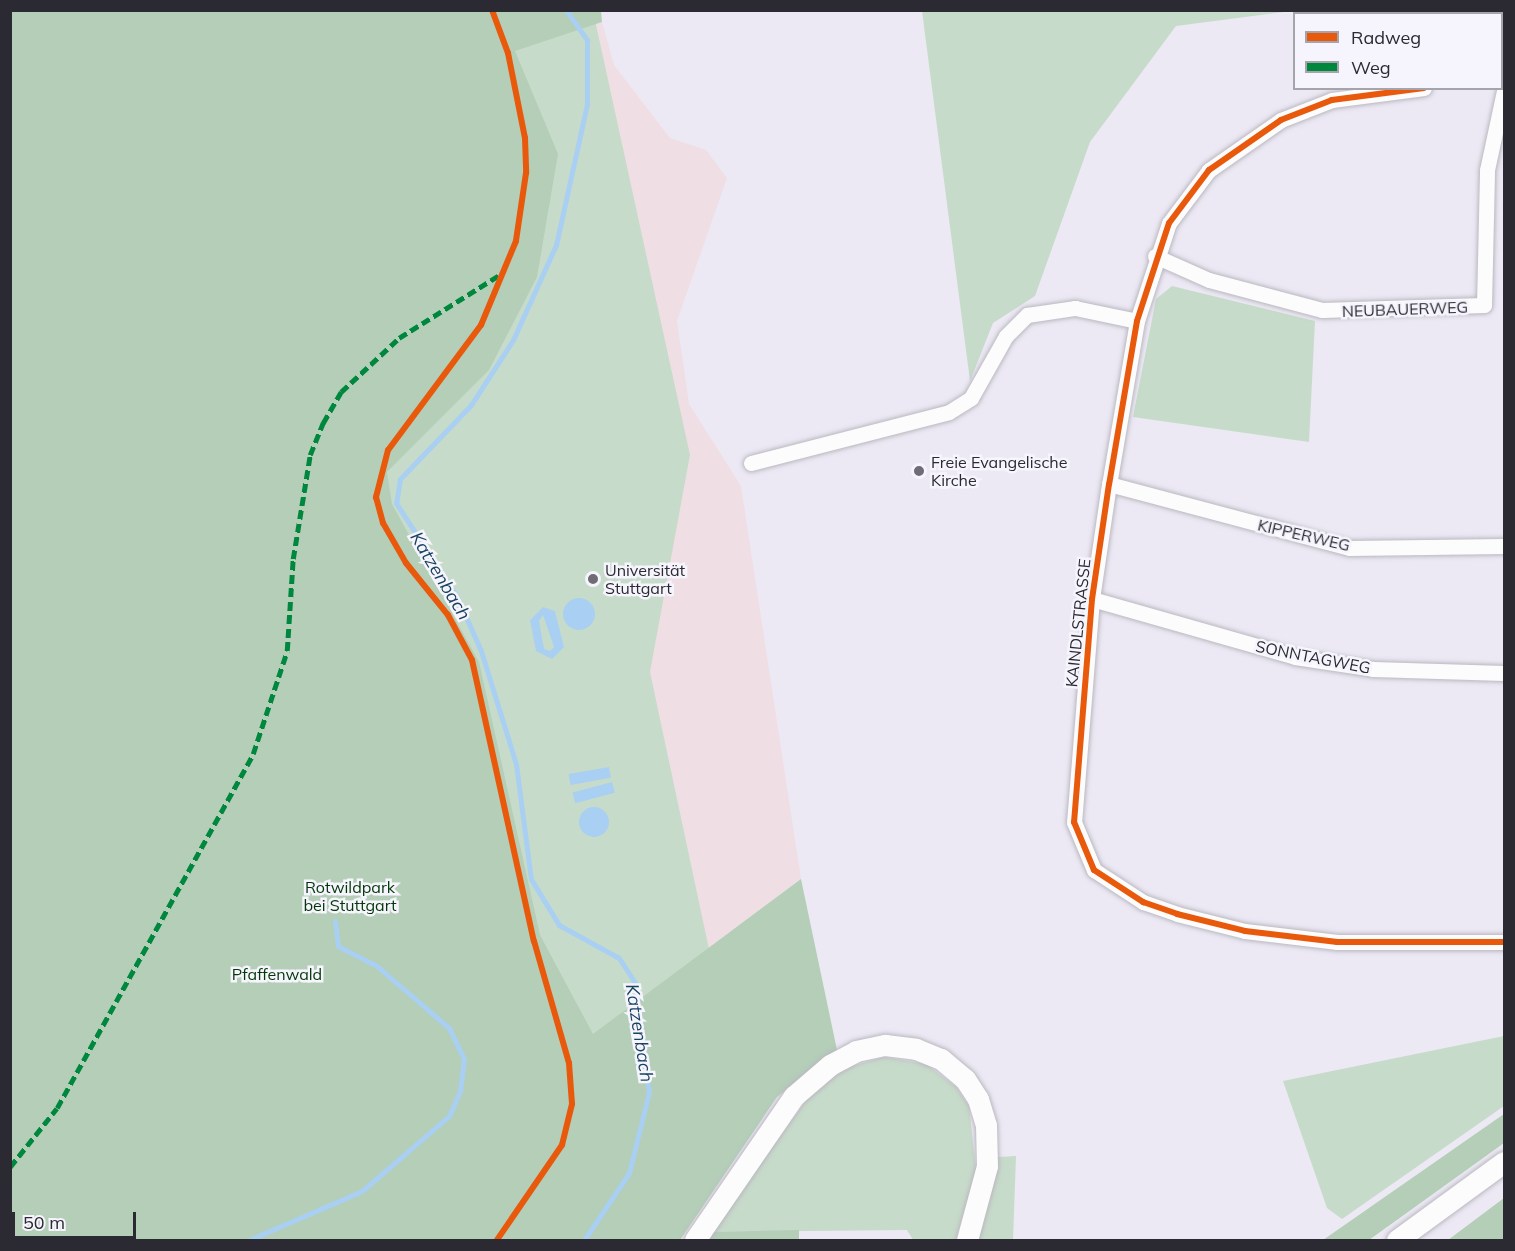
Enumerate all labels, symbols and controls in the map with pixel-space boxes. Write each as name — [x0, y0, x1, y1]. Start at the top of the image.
legend — [1293, 12, 1503, 90]
text: Radweg — [1351, 26, 1421, 49]
text: Weg — [1351, 56, 1391, 79]
street label: NEUBAUERWEG — [1342, 297, 1468, 321]
place label: Freie Evangelische Kirche — [931, 452, 1067, 490]
marker: Freie Evangelische Kirche — [912, 464, 926, 478]
street label: KIPPERWEG — [1256, 515, 1352, 555]
water label: Katzenbach — [405, 528, 475, 624]
street label: KAINDLSTRASSE — [1062, 558, 1094, 688]
place label: Universität Stuttgart — [605, 560, 685, 598]
marker: Universität Stuttgart — [586, 572, 600, 586]
street label: SONNTAGWEG — [1254, 636, 1372, 678]
park label: Rotwildpark bei Stuttgart — [303, 877, 397, 915]
park label: Pfaffenwald — [232, 964, 322, 984]
water label: Katzenbach — [621, 982, 657, 1084]
scale bar — [15, 1200, 140, 1238]
text: 50 m — [23, 1211, 65, 1234]

